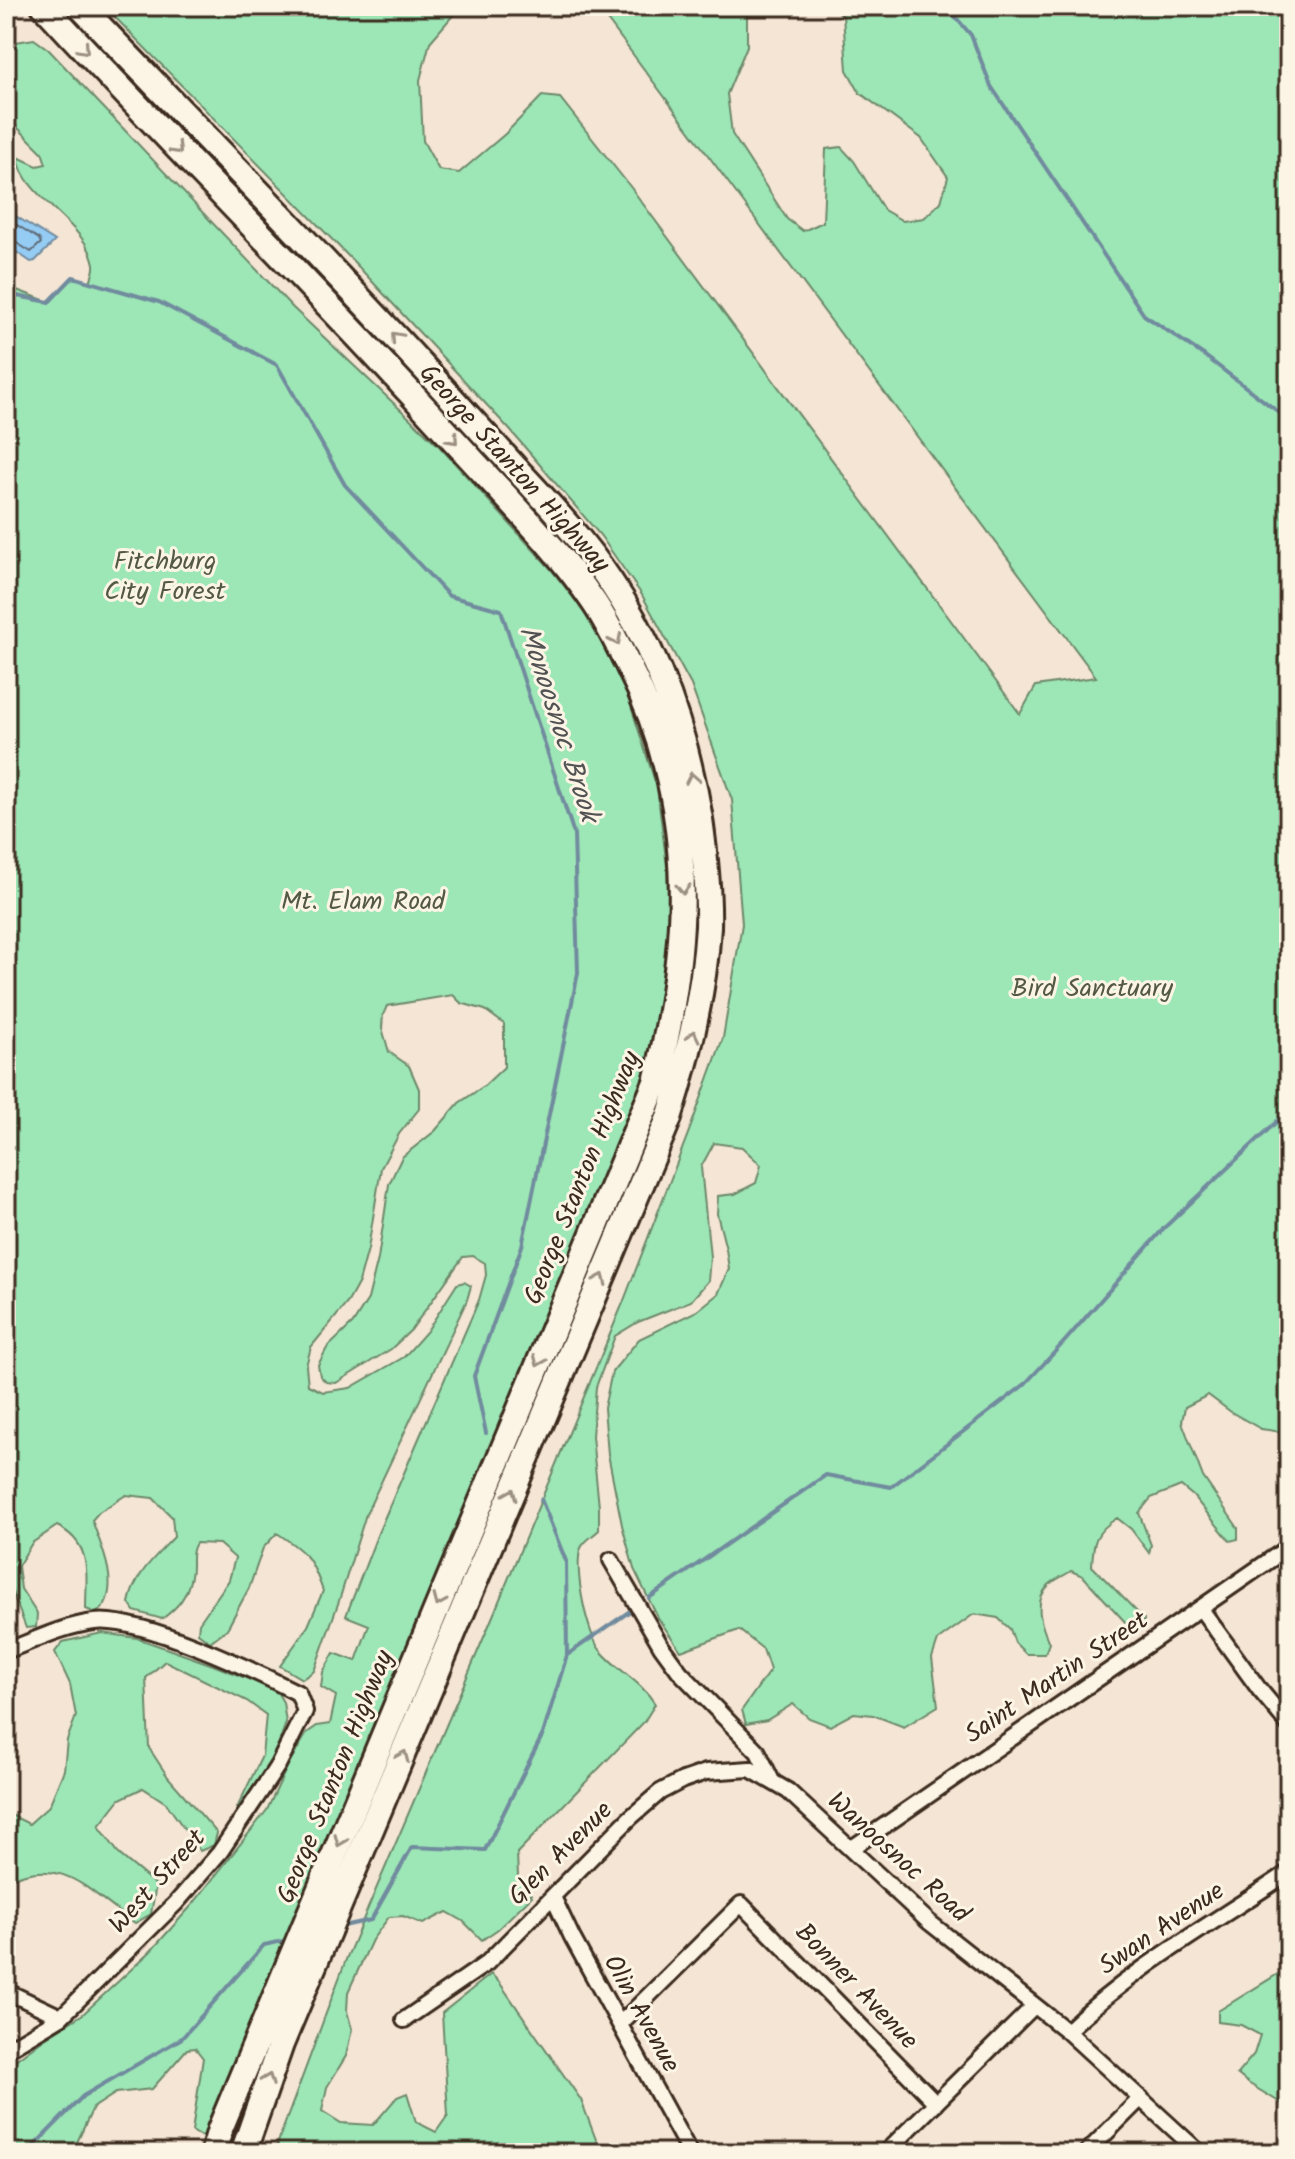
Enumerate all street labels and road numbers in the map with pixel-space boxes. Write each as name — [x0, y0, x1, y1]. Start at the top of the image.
street label: George Stanton Highway — [408, 355, 621, 584]
street label: George Stanton Highway — [513, 1044, 653, 1311]
street label: Saint Martin Street — [956, 1600, 1158, 1755]
street label: George Stanton Highway — [266, 1643, 406, 1910]
street label: Wanoosnoc Road — [817, 1782, 980, 1935]
street label: Glen Avenue — [498, 1791, 624, 1917]
street label: West Street — [99, 1819, 218, 1944]
street label: Swan Avenue — [1090, 1871, 1234, 1987]
street label: Bonner Avenue — [784, 1914, 928, 2061]
street label: Olin Avenue — [591, 1947, 691, 2081]

